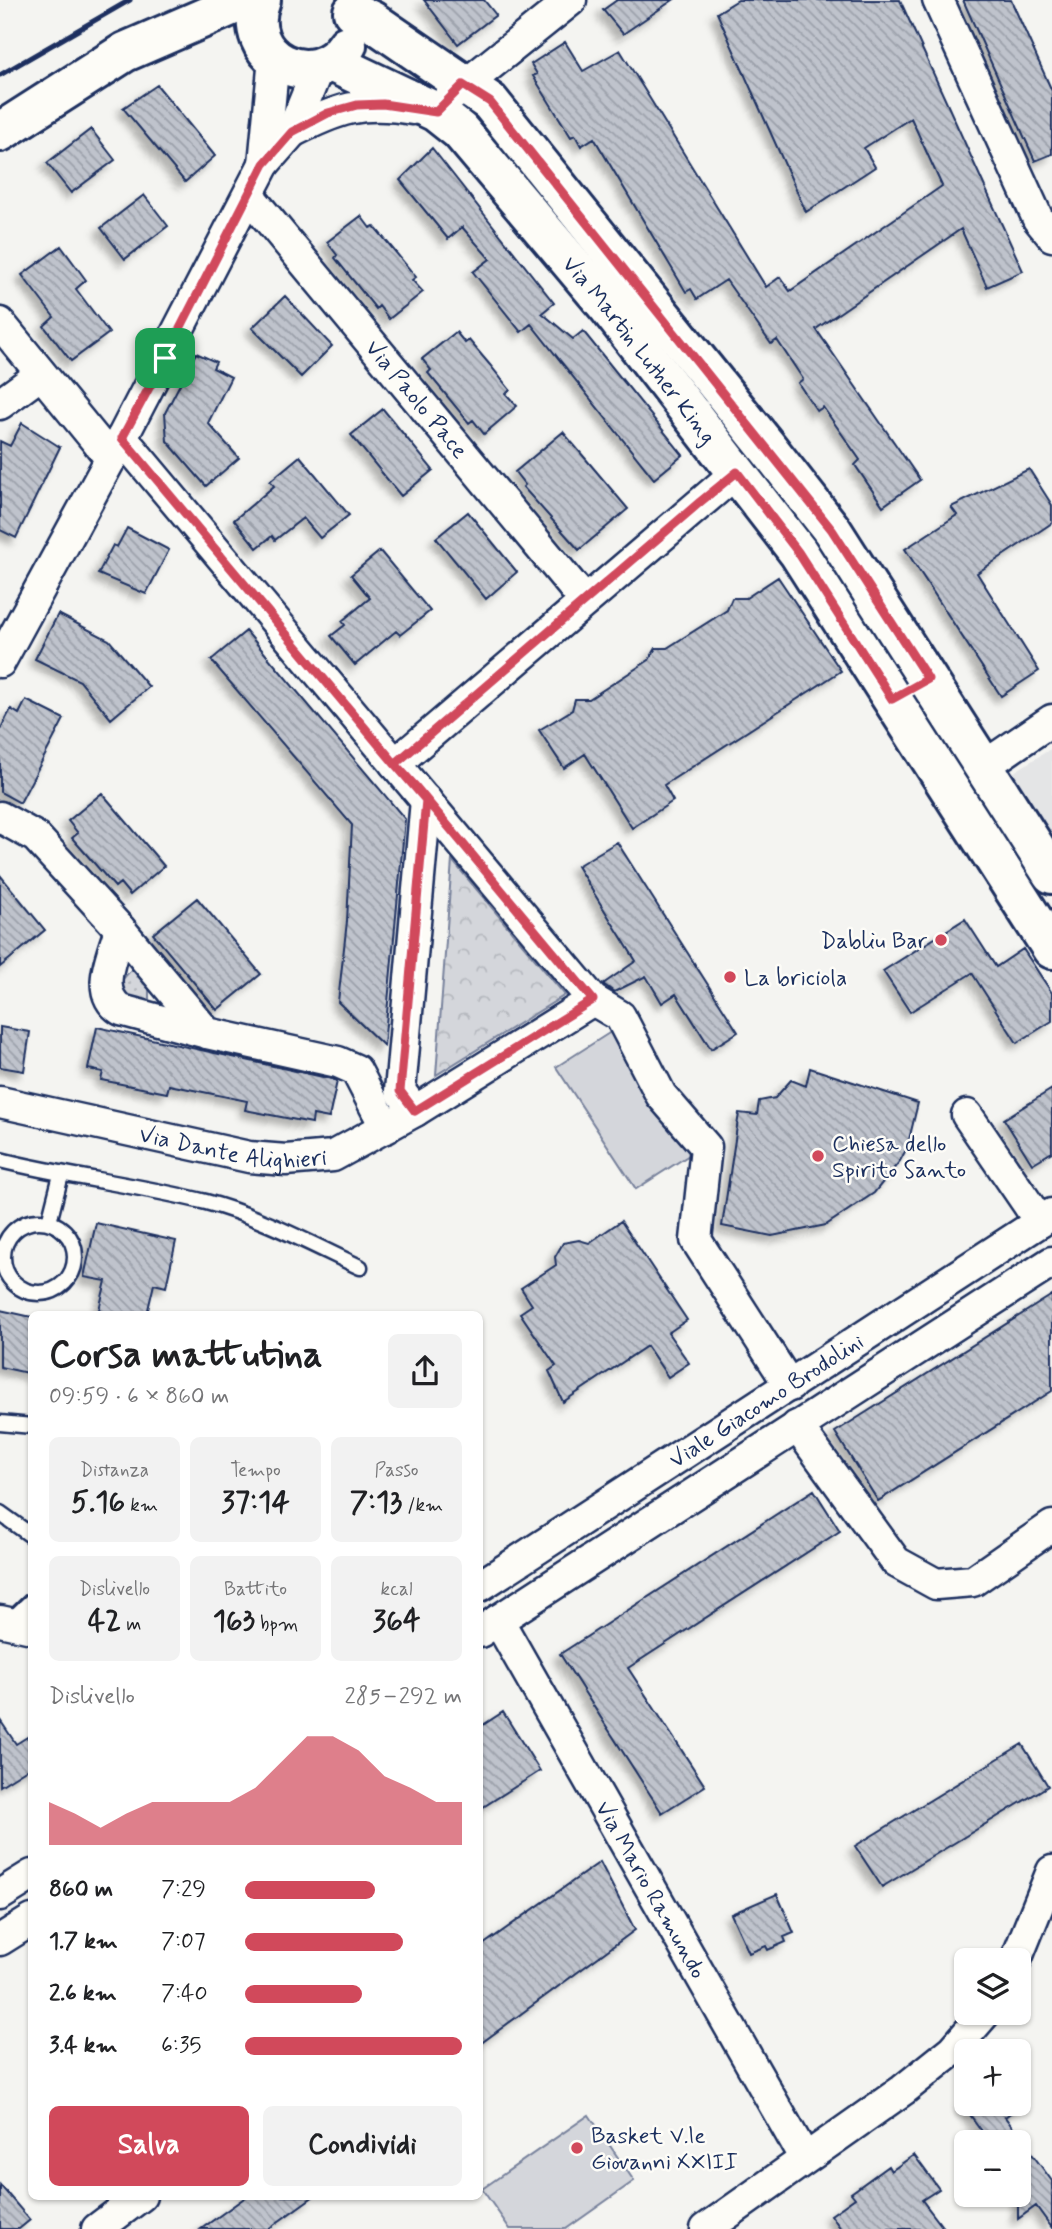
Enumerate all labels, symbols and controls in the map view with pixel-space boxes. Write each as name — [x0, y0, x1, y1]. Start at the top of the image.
street label: Via Martin Luther King — [555, 250, 722, 451]
pin — [135, 328, 195, 388]
street label: Via Paolo Pace — [358, 334, 474, 466]
icon: arrive — [146, 339, 184, 377]
place label: Dabliu Bar — [820, 927, 927, 957]
marker: Dabliu Bar — [933, 932, 949, 948]
place label: La briciola — [744, 964, 847, 994]
marker: La briciola — [722, 969, 738, 985]
street label: Via Dante Alighieri — [136, 1120, 328, 1177]
place label: Chiesa dello Spirito Santo — [832, 1130, 966, 1186]
marker: Chiesa dello Spirito Santo — [810, 1148, 826, 1164]
street label: Viale Giacomo Brodolini — [664, 1328, 870, 1476]
text: Corsa mattutina — [49, 1331, 323, 1380]
button: share — [388, 1334, 462, 1408]
text: 09:59 · 6 × 860 m — [49, 1382, 229, 1412]
text: Distanza — [80, 1458, 149, 1483]
text: Tempo — [230, 1458, 281, 1483]
text: Passo — [374, 1458, 419, 1483]
text: 5.16 — [71, 1483, 125, 1522]
text: 37:14 — [221, 1483, 290, 1522]
text: 7:13 — [350, 1483, 402, 1522]
text: km — [125, 1493, 158, 1518]
text: /km — [402, 1493, 443, 1518]
text: Dislivello — [79, 1577, 150, 1602]
text: Battito — [224, 1577, 287, 1602]
text: kcal — [381, 1577, 412, 1602]
text: 42 — [88, 1602, 121, 1641]
text: 163 — [213, 1602, 255, 1641]
text: 364 — [373, 1602, 420, 1641]
text: m — [121, 1612, 141, 1637]
text: bpm — [255, 1612, 298, 1637]
text: Dislivello — [49, 1682, 135, 1712]
text: 285–292 m — [344, 1682, 462, 1712]
street label: Via Mario Ramundo — [587, 1796, 712, 1985]
text: 860 m — [49, 1875, 113, 1905]
text: 7:29 — [161, 1875, 206, 1905]
text: 1.7 km — [49, 1927, 118, 1957]
text: 7:07 — [161, 1927, 206, 1957]
map controls — [954, 1948, 1031, 2207]
button: layers — [954, 1948, 1031, 2025]
text: 2.6 km — [49, 1979, 117, 2009]
text: 7:40 — [161, 1979, 208, 2009]
text: 3.4 km — [49, 2031, 117, 2061]
text: 6:35 — [161, 2031, 202, 2061]
button: + — [954, 2039, 1031, 2116]
button: Salva — [49, 2106, 249, 2186]
button: Condividi — [263, 2106, 462, 2186]
place label: Basket V.le Giovanni XXIII — [591, 2122, 738, 2178]
button: − — [954, 2130, 1031, 2207]
marker: Basket V.le Giovanni XXIII — [569, 2140, 585, 2156]

